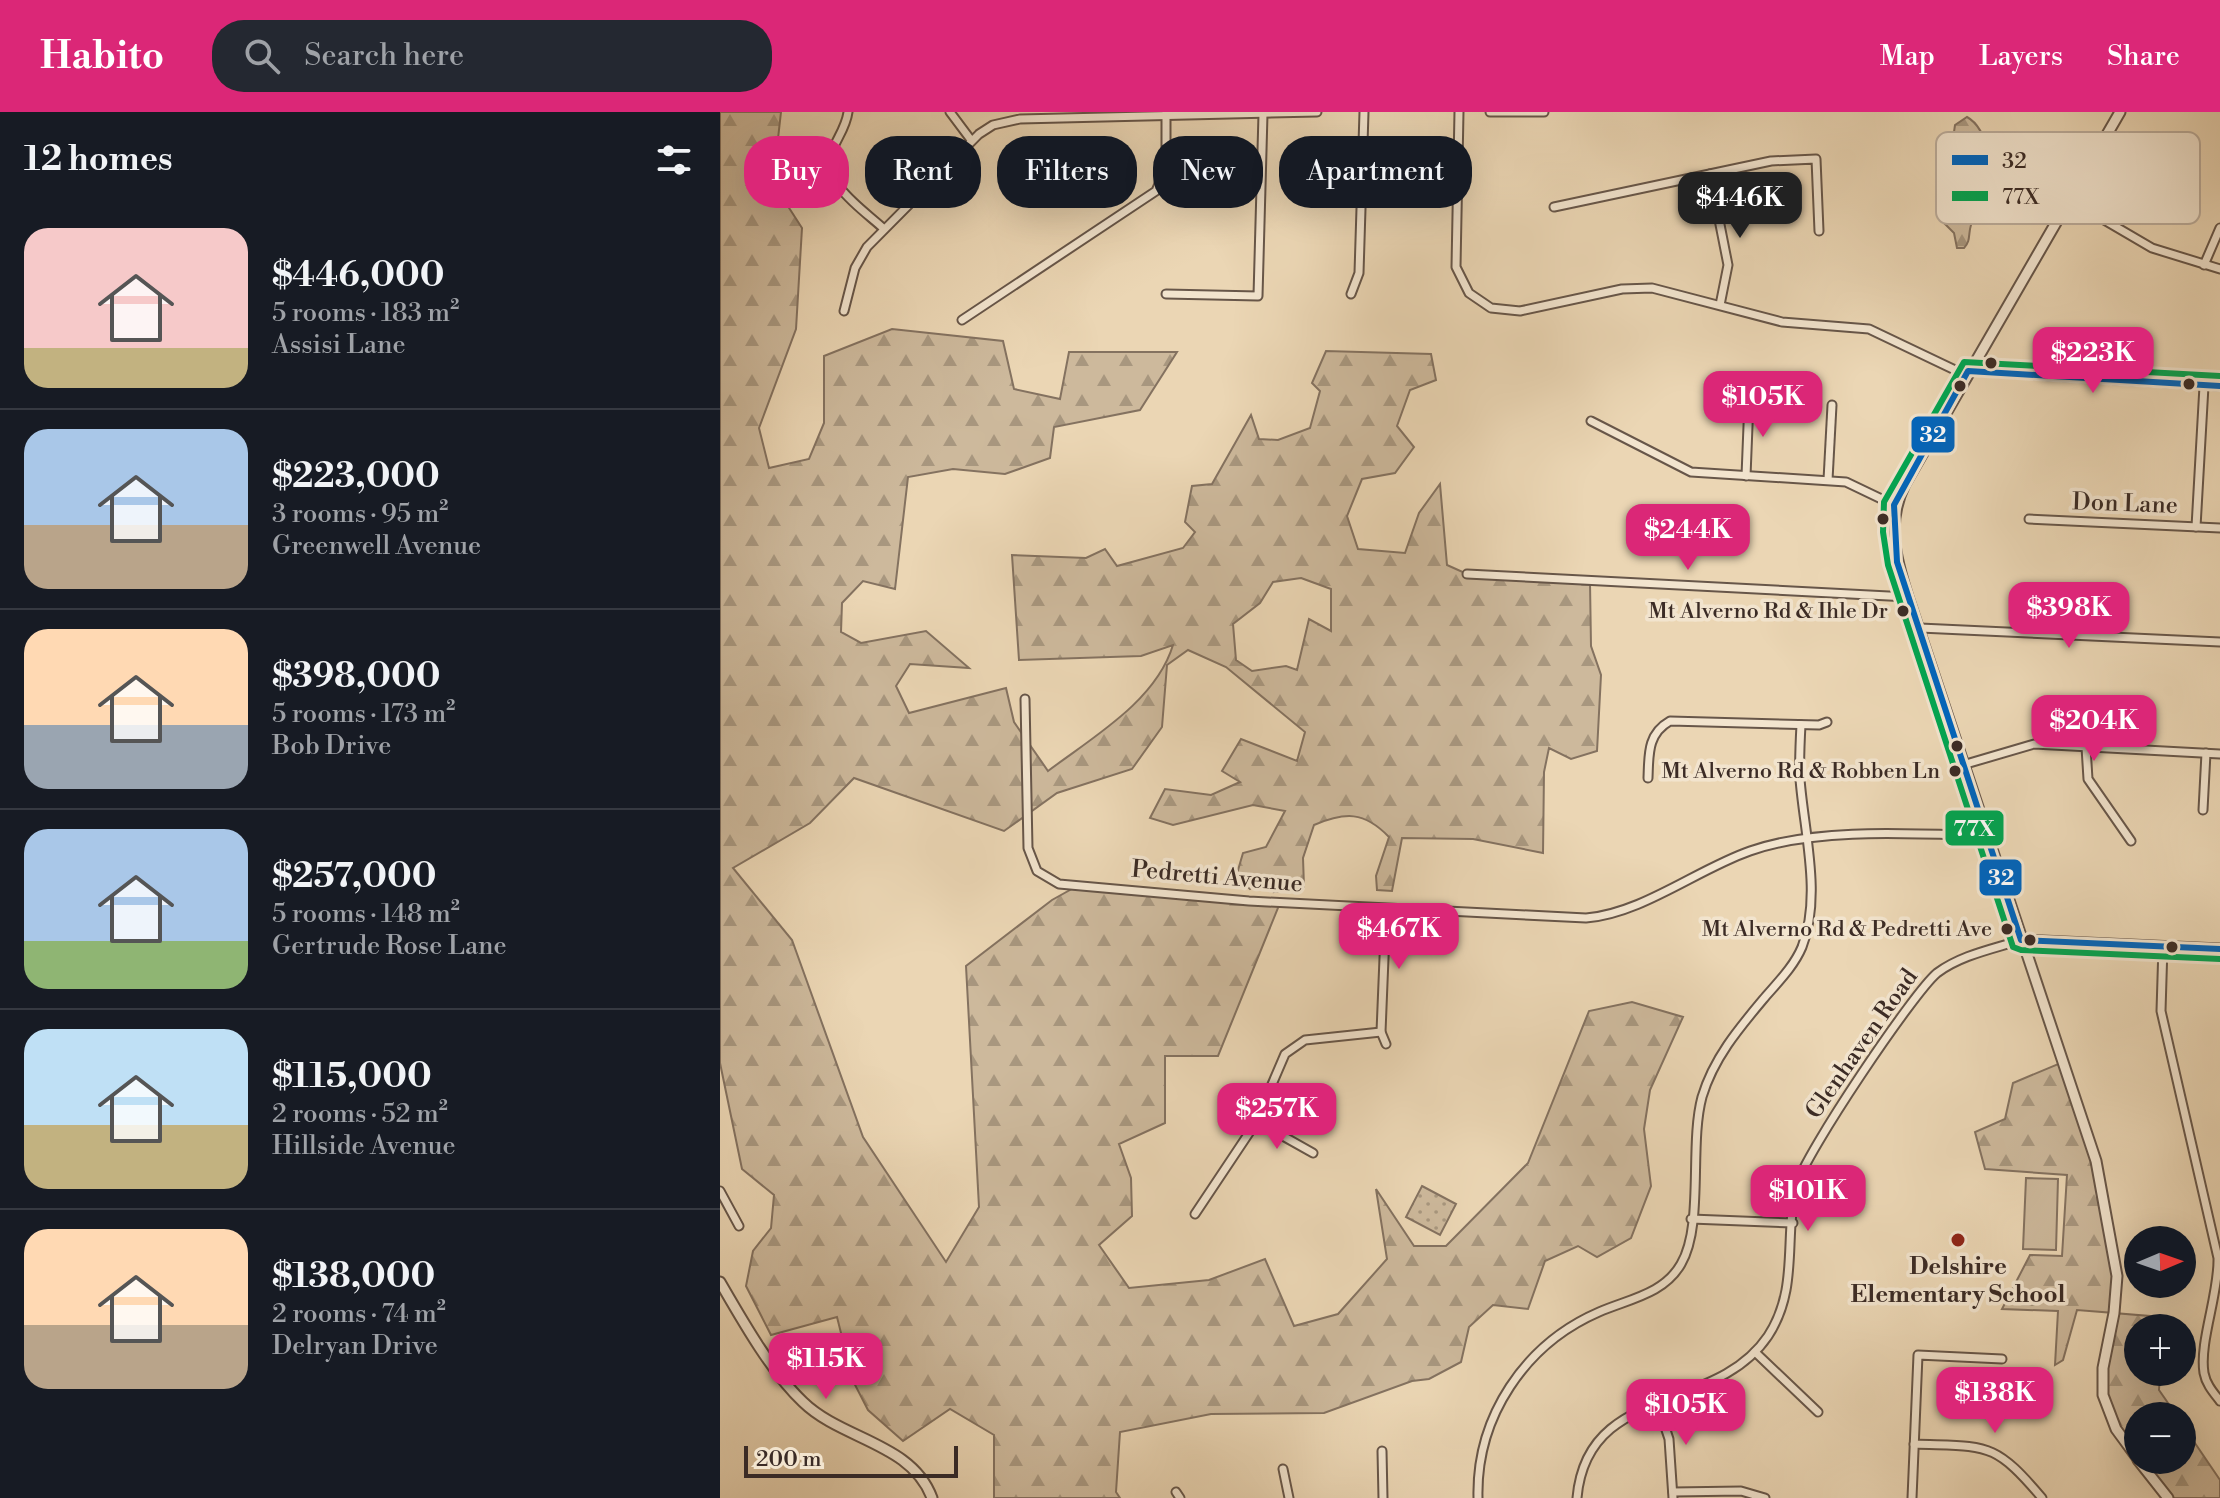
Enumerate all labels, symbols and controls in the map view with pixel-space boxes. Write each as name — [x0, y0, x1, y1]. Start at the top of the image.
search box — [212, 20, 772, 92]
text: Habito — [40, 33, 164, 80]
icon: search — [240, 34, 284, 78]
text: Search here — [304, 37, 464, 75]
text: Map — [1880, 39, 1935, 74]
text: Layers — [1979, 39, 2063, 74]
text: Share — [2107, 39, 2180, 74]
legend — [1936, 132, 2200, 224]
chip: Buy — [744, 136, 849, 208]
chip: Rent — [865, 136, 981, 208]
chip: Filters — [997, 136, 1137, 208]
chip: New — [1153, 136, 1263, 208]
chip: Apartment — [1279, 136, 1472, 208]
icon: filters — [652, 138, 696, 182]
text: 12 homes — [24, 139, 173, 181]
text: 32 — [2002, 148, 2027, 175]
pin: $446K — [1684, 172, 1796, 240]
text: $446K — [1696, 182, 1784, 214]
text: 77X — [2002, 184, 2040, 211]
text: $446,000 — [272, 255, 444, 297]
icon: home — [88, 260, 184, 356]
text: 5 rooms · 183 m² — [272, 297, 459, 329]
pin: $223K — [2037, 327, 2149, 395]
text: Assisi Lane — [272, 329, 406, 361]
text: $223K — [2051, 337, 2135, 369]
unlabelled marker — [1983, 355, 1999, 371]
pin: $105K — [1707, 371, 1819, 439]
unlabelled marker — [2181, 376, 2197, 392]
unlabelled marker — [1952, 378, 1968, 394]
text: $105K — [1721, 381, 1805, 413]
line badge: 32 — [1910, 415, 1956, 454]
text: 32 — [1920, 422, 1947, 449]
text: $223,000 — [272, 456, 440, 498]
icon: home — [88, 461, 184, 557]
street label: Don Lane — [2072, 487, 2178, 521]
text: 3 rooms · 95 m² — [272, 498, 448, 530]
pin: $244K — [1632, 504, 1744, 572]
unlabelled marker — [1875, 511, 1891, 527]
text: $244K — [1644, 514, 1732, 546]
text: Greenwell Avenue — [272, 530, 481, 562]
pin: $398K — [2013, 582, 2125, 650]
text: $398K — [2026, 592, 2112, 624]
place label: Mt Alverno Rd & Ihle Dr — [1648, 598, 1888, 625]
marker: Mt Alverno Rd & Ihle Dr — [1895, 603, 1911, 619]
text: $398,000 — [272, 656, 440, 698]
icon: home — [88, 661, 184, 757]
pin: $204K — [2038, 695, 2150, 763]
text: 5 rooms · 173 m² — [272, 698, 455, 730]
text: $204K — [2049, 705, 2139, 737]
text: Bob Drive — [272, 730, 391, 762]
unlabelled marker — [1949, 738, 1965, 754]
place label: Mt Alverno Rd & Robben Ln — [1662, 758, 1940, 785]
marker: Mt Alverno Rd & Robben Ln — [1947, 763, 1963, 779]
line badge: 77X — [1944, 809, 2005, 847]
text: 77X — [1953, 816, 1996, 843]
street label: Pedretti Avenue — [1130, 855, 1304, 899]
text: $257,000 — [272, 856, 437, 898]
line badge: 32 — [1978, 858, 2023, 897]
icon: home — [88, 861, 184, 957]
text: 32 — [1988, 865, 2015, 892]
text: 5 rooms · 148 m² — [272, 898, 460, 930]
pin: $467K — [1343, 903, 1455, 971]
text: $467K — [1357, 913, 1441, 945]
place label: Mt Alverno Rd & Pedretti Ave — [1702, 916, 1992, 943]
marker: Mt Alverno Rd & Pedretti Ave — [1999, 921, 2015, 937]
text: Gertrude Rose Lane — [272, 930, 507, 962]
unlabelled marker — [2022, 932, 2038, 948]
unlabelled marker — [2164, 939, 2180, 955]
street label: Glenhaven Road — [1799, 963, 1925, 1125]
text: $115,000 — [272, 1056, 432, 1098]
icon: home — [88, 1061, 184, 1157]
pin: $257K — [1221, 1083, 1333, 1151]
text: $257K — [1235, 1093, 1319, 1125]
text: 2 rooms · 52 m² — [272, 1098, 448, 1130]
text: Hillside Avenue — [272, 1130, 456, 1162]
pin: $101K — [1752, 1165, 1864, 1233]
text: $101K — [1769, 1175, 1847, 1207]
north arrow — [2124, 1226, 2196, 1298]
map controls — [2124, 1226, 2196, 1474]
marker: Delshire Elementary School — [1949, 1231, 1967, 1249]
place label: Delshire Elementary School — [1851, 1252, 2066, 1310]
text: $138,000 — [272, 1256, 435, 1298]
icon: home — [88, 1261, 184, 1357]
text: 2 rooms · 74 m² — [272, 1298, 446, 1330]
button: + — [2124, 1314, 2196, 1386]
text: Delryan Drive — [272, 1330, 438, 1362]
pin: $115K — [770, 1333, 882, 1401]
text: $115K — [787, 1343, 865, 1375]
pin: $138K — [1939, 1367, 2051, 1435]
text: $138K — [1954, 1377, 2036, 1409]
pin: $105K — [1630, 1379, 1742, 1447]
text: $105K — [1644, 1389, 1728, 1421]
button: − — [2124, 1402, 2196, 1474]
scale bar — [744, 1442, 958, 1478]
text: 200 m — [756, 1446, 822, 1473]

